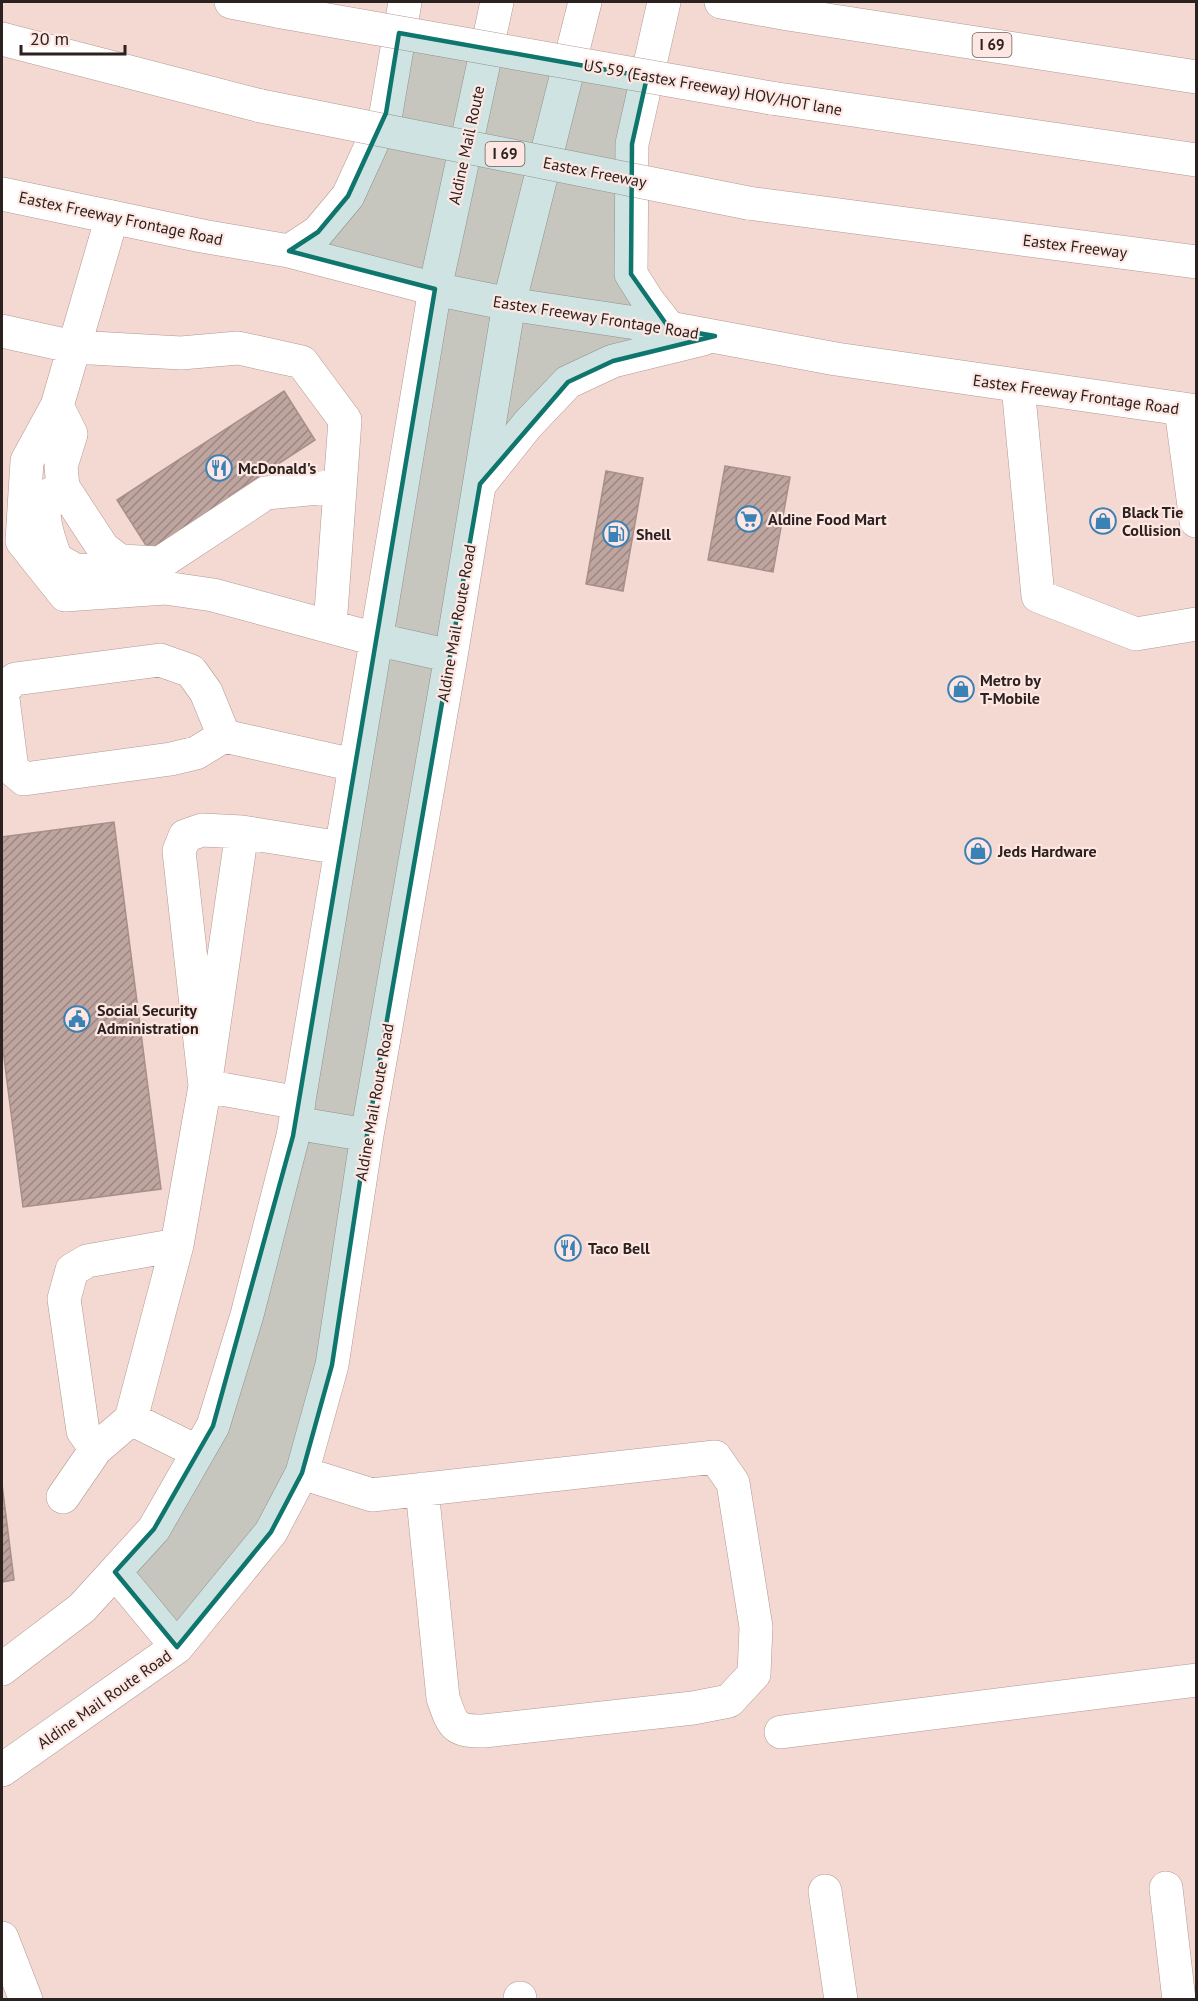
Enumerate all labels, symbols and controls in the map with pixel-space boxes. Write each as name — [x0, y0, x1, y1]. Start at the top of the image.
scale bar — [21, 18, 124, 56]
text: 20 m — [30, 27, 69, 50]
road number: I 69 — [972, 33, 1012, 57]
street label: US 59 (Eastex Freeway) HOV/HOT lane — [582, 54, 844, 120]
street label: Aldine Mail Route — [444, 84, 488, 206]
road number: I 69 — [486, 142, 524, 166]
street label: Eastex Freeway — [542, 152, 649, 192]
street label: Eastex Freeway Frontage Road — [17, 187, 225, 249]
street label: Eastex Freeway — [1022, 230, 1129, 262]
street label: Eastex Freeway Frontage Road — [492, 291, 700, 343]
street label: Eastex Freeway Frontage Road — [972, 370, 1180, 418]
restaurant icon: McDonald's — [204, 453, 234, 483]
place label: McDonald's — [238, 458, 317, 478]
place label: Black Tie Collision — [1122, 502, 1183, 540]
supermarket icon: Aldine Food Mart — [734, 504, 764, 534]
shop icon: Black Tie Collision — [1088, 506, 1118, 536]
place label: Aldine Food Mart — [768, 509, 887, 529]
fuel station icon: Shell — [601, 519, 631, 549]
place label: Shell — [636, 524, 671, 544]
street label: Aldine Mail Route Road — [432, 543, 480, 703]
place label: Metro by T-Mobile — [980, 670, 1041, 708]
shop icon: Metro by T-Mobile — [946, 674, 976, 704]
shop icon: Jeds Hardware — [963, 836, 993, 866]
place label: Jeds Hardware — [997, 841, 1097, 861]
place label: Social Security Administration — [97, 1000, 199, 1038]
public building icon: Social Security Administration — [62, 1004, 92, 1034]
street label: Aldine Mail Route Road — [350, 1022, 398, 1182]
restaurant icon: Taco Bell — [553, 1233, 583, 1263]
place label: Taco Bell — [588, 1238, 650, 1258]
street label: Aldine Mail Route Road — [33, 1645, 175, 1753]

